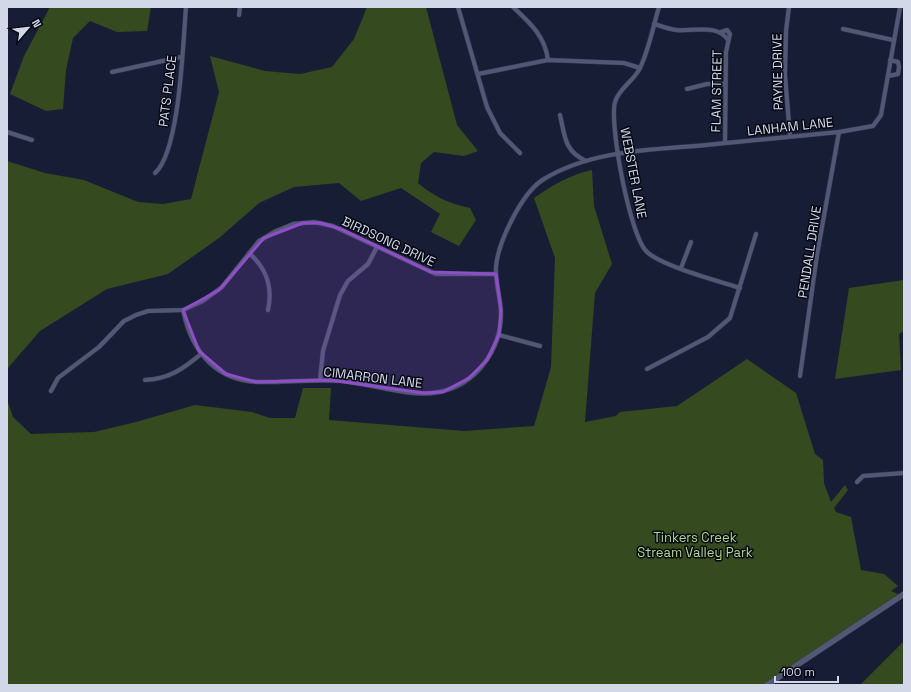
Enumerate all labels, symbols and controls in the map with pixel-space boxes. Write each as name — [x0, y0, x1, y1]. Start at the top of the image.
north arrow — [8, 8, 48, 48]
text: N — [29, 17, 45, 30]
street label: PAYNE DRIVE — [768, 33, 787, 111]
street label: FLAM STREET — [707, 49, 726, 132]
street label: PATS PLACE — [155, 54, 180, 128]
street label: LANHAM LANE — [746, 114, 834, 139]
street label: WEBSTER LANE — [616, 126, 651, 220]
street label: PENDALL DRIVE — [794, 205, 825, 299]
street label: BIRDSONG DRIVE — [339, 212, 438, 271]
street label: CIMARRON LANE — [323, 363, 423, 392]
park label: Tinkers Creek Stream Valley Park — [637, 529, 753, 561]
scale bar — [775, 658, 838, 684]
text: 100 m — [781, 664, 815, 680]

